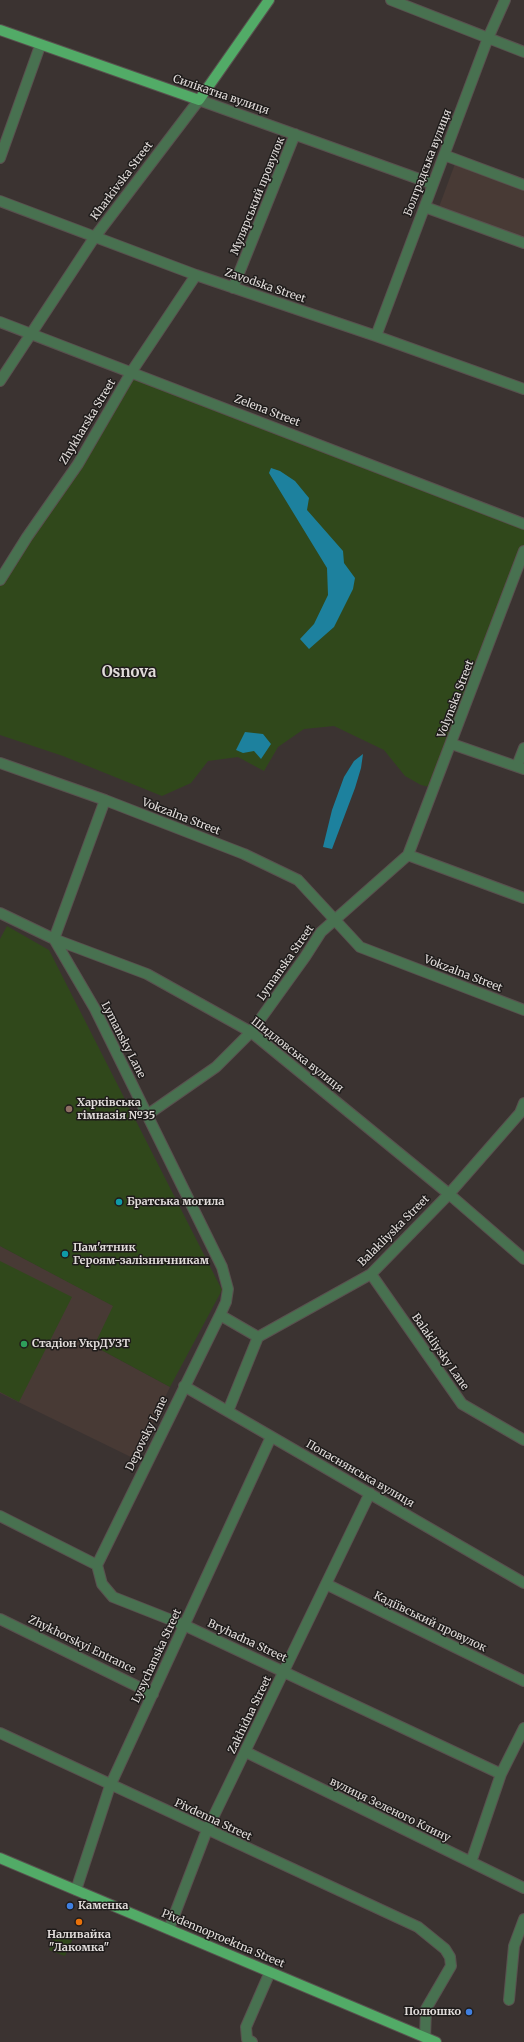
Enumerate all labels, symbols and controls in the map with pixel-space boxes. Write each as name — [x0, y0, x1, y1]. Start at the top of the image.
street label: Силікатна вулиця — [171, 72, 271, 118]
street label: Болградська вулиця — [401, 108, 455, 218]
street label: Мулярський провулок — [228, 135, 288, 257]
street label: Kharkivska Street — [88, 139, 156, 223]
street label: Zavodska Street — [223, 266, 307, 306]
street label: Zhykharska Street — [57, 377, 119, 467]
street label: Zelena Street — [232, 392, 302, 430]
street label: Volynska Street — [435, 658, 477, 740]
district label: Osnova — [102, 664, 156, 682]
street label: Vokzalna Street — [140, 796, 222, 838]
street label: Lymanska Street — [255, 923, 317, 1003]
street label: Vokzalna Street — [422, 953, 504, 995]
street label: Lymansky Lane — [98, 1000, 148, 1080]
street label: Шидловська вулиця — [248, 1015, 346, 1095]
place label: Харківська гімназія №35 — [77, 1096, 155, 1122]
marker: Харківська гімназія №35 — [64, 1104, 74, 1114]
street label: Balakliyska Street — [356, 1193, 432, 1269]
place label: Братська могила — [127, 1195, 224, 1209]
marker: Братська могила — [114, 1197, 124, 1207]
place label: Пам'ятник Героям-залізничникам — [73, 1241, 209, 1267]
marker: Пам'ятник Героям-залізничникам — [60, 1249, 70, 1259]
street label: Balakliysky Lane — [409, 1311, 471, 1393]
place label: Стадіон УкрДУЗТ — [32, 1337, 130, 1351]
marker: Стадіон УкрДУЗТ — [19, 1339, 29, 1349]
street label: Depovsky Lane — [123, 1395, 171, 1473]
street label: Попаснянська вулиця — [304, 1438, 416, 1510]
street label: Кадіївський провулок — [372, 1589, 488, 1655]
street label: Lysychanska Street — [129, 1607, 185, 1705]
street label: Zhykhorskyi Entrance — [26, 1613, 138, 1677]
street label: Bryhadna Street — [205, 1617, 289, 1665]
street label: Zakhidna Street — [225, 1674, 275, 1756]
street label: вулиця Зеленого Клину — [328, 1775, 452, 1845]
street label: Pivdenna Street — [172, 1796, 254, 1844]
place label: Каменка — [78, 1899, 128, 1913]
marker: Каменка — [65, 1901, 75, 1911]
street label: Pivdennoproektna Street — [159, 1907, 287, 1971]
marker: Наливайка "Лакомка" — [74, 1917, 84, 1927]
place label: Наливайка "Лакомка" — [47, 1928, 111, 1954]
place label: Полюшко — [404, 2005, 461, 2019]
marker: Полюшко — [464, 2007, 474, 2017]

